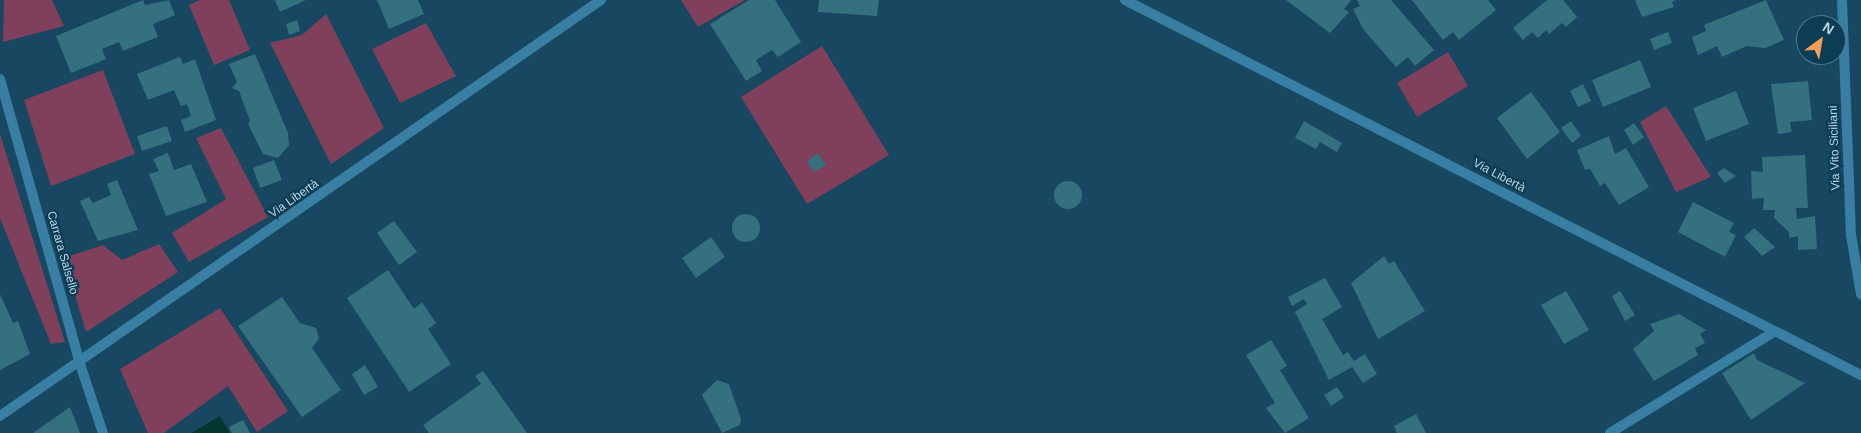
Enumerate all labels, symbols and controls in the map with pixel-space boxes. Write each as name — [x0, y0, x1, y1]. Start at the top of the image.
north arrow — [1796, 15, 1846, 65]
text: N — [1820, 19, 1837, 38]
street label: Via Vito Siciliani — [1826, 105, 1844, 191]
street label: Via Libertà — [1470, 156, 1528, 196]
street label: Via Libertà — [266, 177, 322, 221]
street label: Carrara Salsello — [43, 210, 81, 296]

